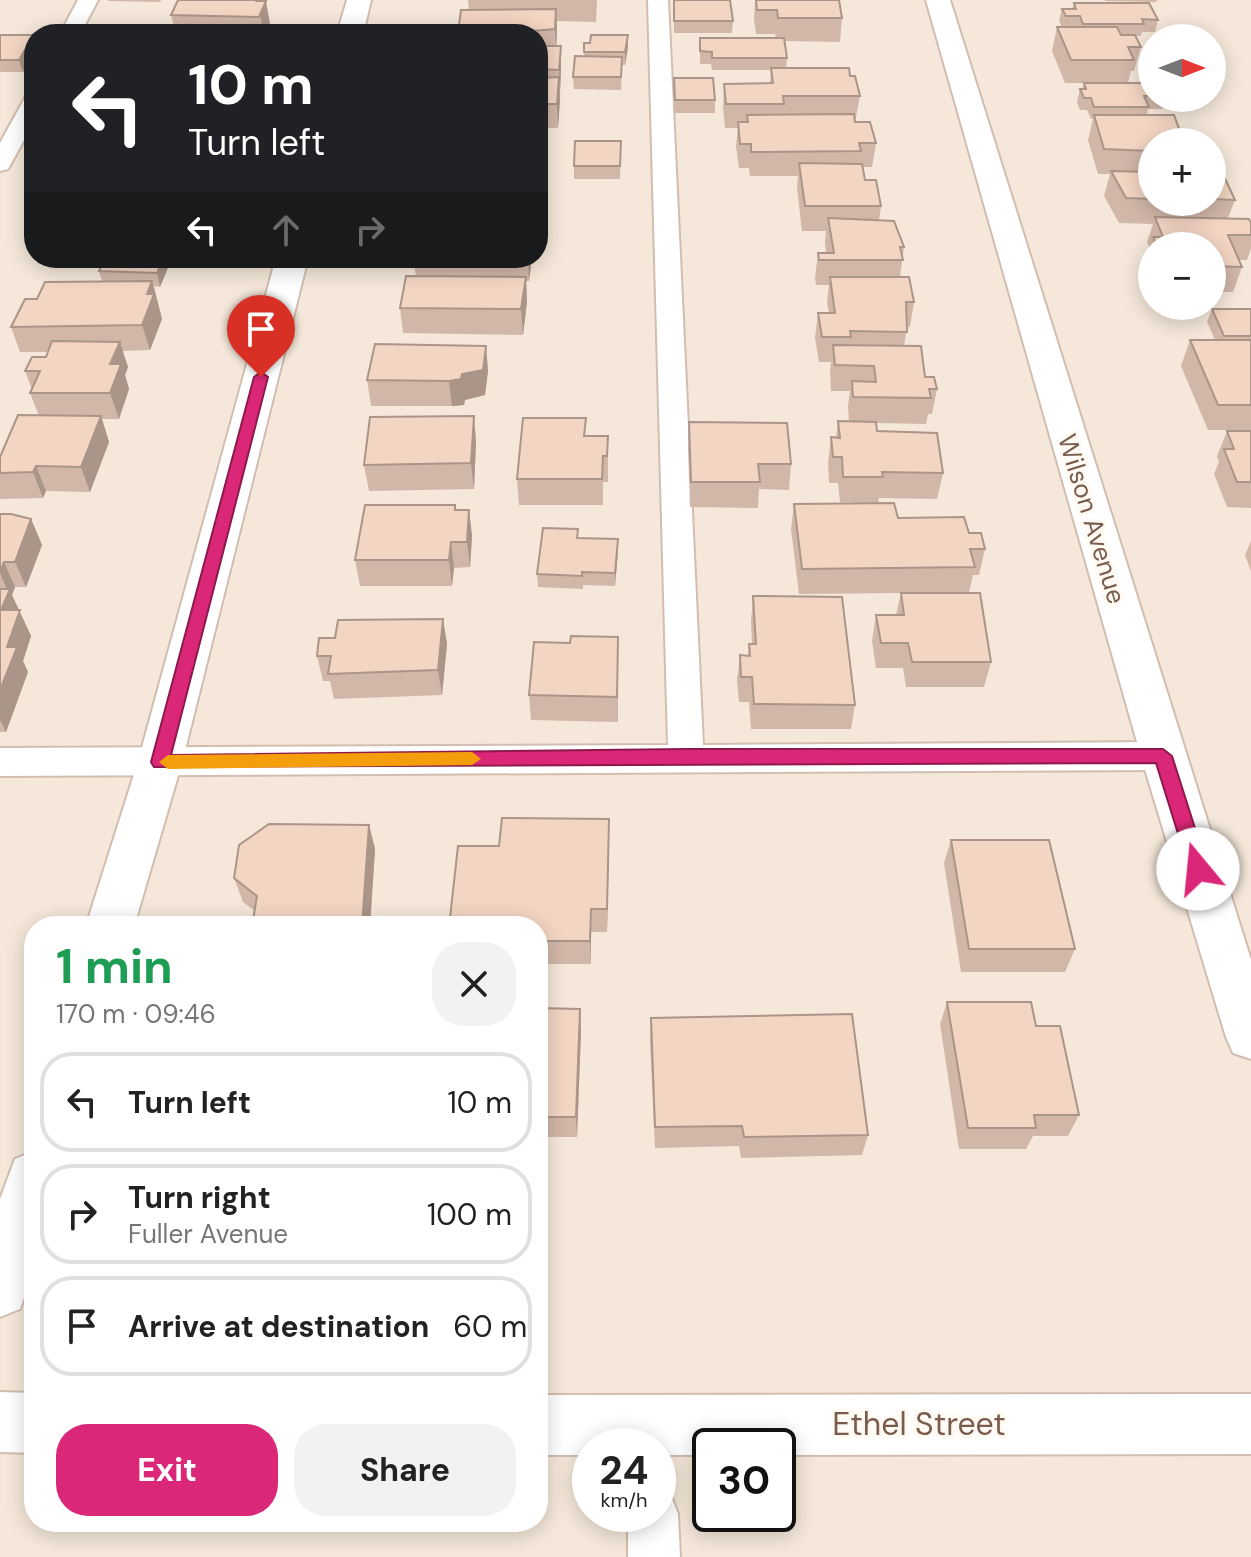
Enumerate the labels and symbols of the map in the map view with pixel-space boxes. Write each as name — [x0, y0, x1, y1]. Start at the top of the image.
north arrow — [1138, 24, 1226, 112]
pin — [227, 295, 295, 377]
street label: Wilson Avenue — [1050, 430, 1134, 608]
position arrow — [1156, 827, 1240, 911]
street label: Ethel Street — [832, 1403, 1006, 1445]
speed limit sign: 30 — [692, 1428, 796, 1532]

